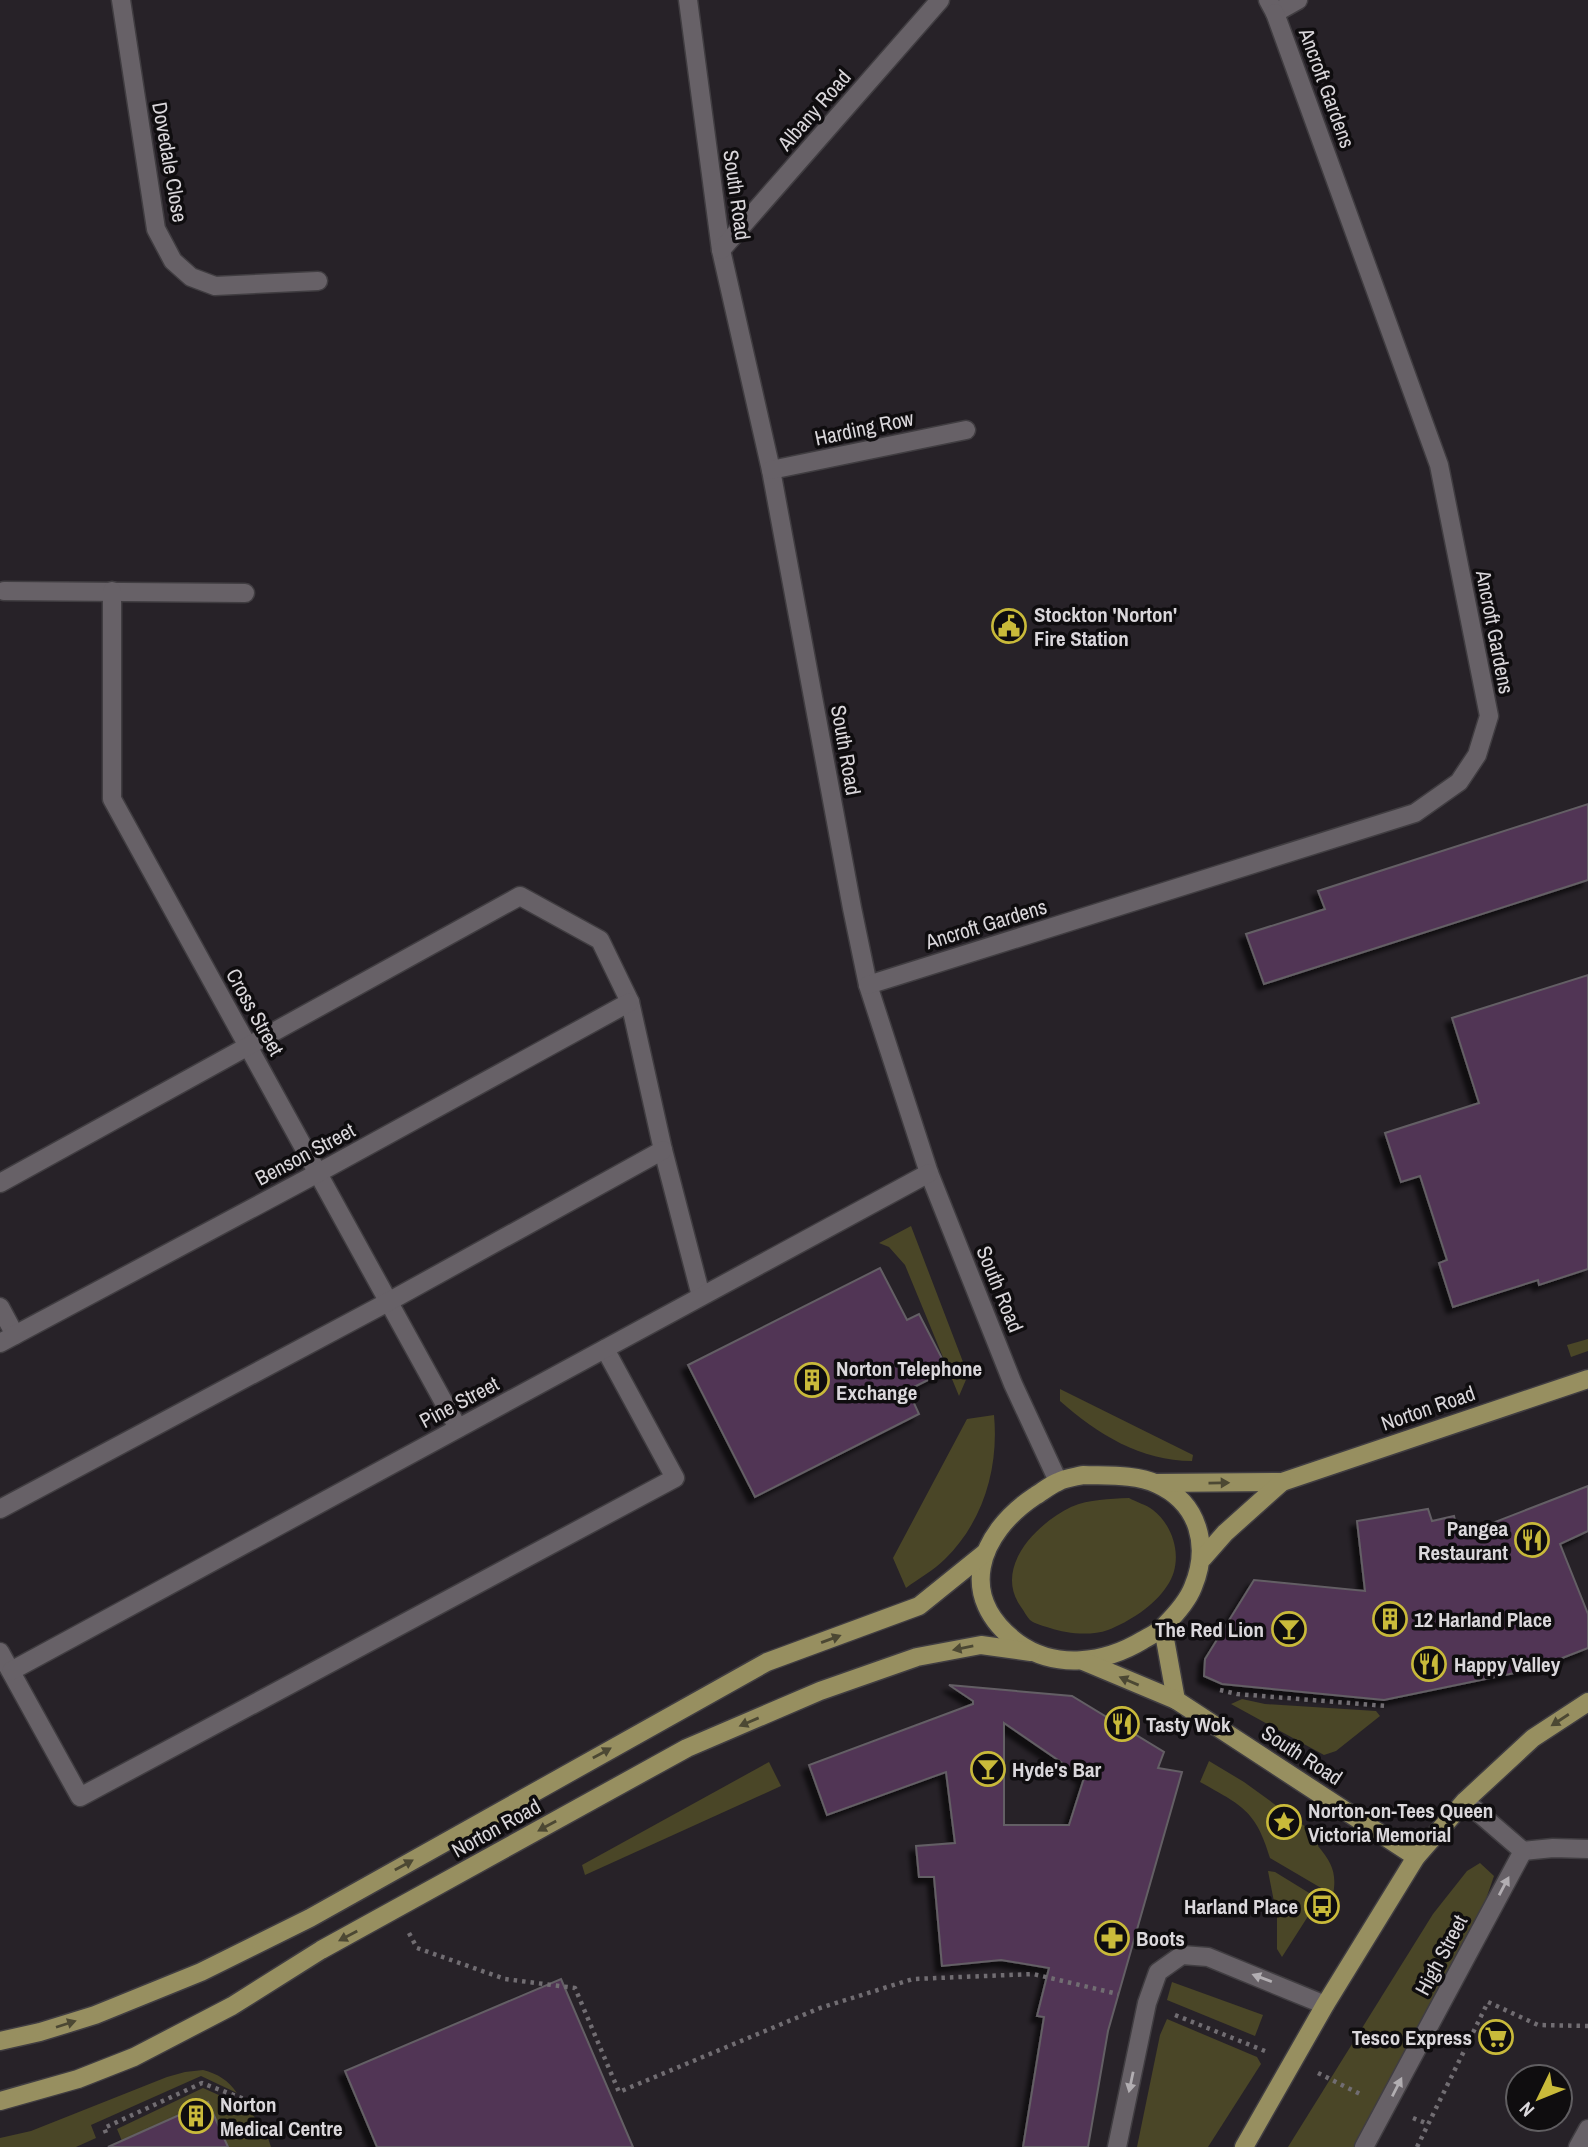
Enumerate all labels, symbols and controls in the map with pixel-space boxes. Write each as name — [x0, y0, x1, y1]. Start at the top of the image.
street label: Ancroft Gardens — [1292, 23, 1362, 152]
street label: Albany Road — [770, 63, 857, 157]
street label: Dovedale Close — [145, 100, 195, 224]
street label: South Road — [716, 148, 758, 242]
street label: Harding Row — [812, 403, 917, 453]
street label: Ancroft Gardens — [1469, 567, 1521, 696]
place label: Stockton 'Norton' Fire Station — [1034, 600, 1177, 653]
public building icon: Stockton 'Norton' Fire Station — [990, 607, 1028, 645]
street label: South Road — [824, 703, 868, 797]
street label: Ancroft Gardens — [921, 892, 1050, 956]
street label: Cross Street — [219, 963, 291, 1061]
street label: Benson Street — [250, 1115, 360, 1192]
street label: South Road — [970, 1241, 1030, 1337]
place label: Norton Telephone Exchange — [836, 1354, 982, 1407]
building icon: Norton Telephone Exchange — [793, 1361, 831, 1399]
street label: Pine Street — [414, 1369, 504, 1435]
street label: Norton Road — [1377, 1378, 1479, 1438]
one-way arrow — [1209, 1477, 1231, 1489]
place label: Pangea Restaurant — [1418, 1514, 1508, 1567]
restaurant icon: Pangea Restaurant — [1513, 1521, 1551, 1559]
building icon: 12 Harland Place — [1371, 1600, 1409, 1638]
place label: 12 Harland Place — [1414, 1605, 1552, 1634]
bar icon: The Red Lion — [1270, 1610, 1308, 1648]
place label: The Red Lion — [1155, 1615, 1264, 1644]
one-way arrow — [821, 1633, 842, 1644]
one-way arrow — [952, 1643, 974, 1654]
restaurant icon: Happy Valley — [1410, 1645, 1448, 1683]
place label: Happy Valley — [1454, 1650, 1561, 1679]
one-way arrow — [1119, 1675, 1140, 1686]
restaurant icon: Tasty Wok — [1103, 1705, 1141, 1743]
place label: Tasty Wok — [1146, 1710, 1231, 1739]
one-way arrow — [1551, 1713, 1570, 1726]
one-way arrow — [738, 1716, 759, 1727]
street label: South Road — [1256, 1718, 1348, 1792]
one-way arrow — [593, 1747, 612, 1759]
bar icon: Hyde's Bar — [969, 1750, 1007, 1788]
place label: Hyde's Bar — [1012, 1755, 1102, 1784]
street label: Norton Road — [446, 1792, 546, 1864]
place label: Norton-on-Tees Queen Victoria Memorial — [1308, 1796, 1493, 1849]
place icon: Norton-on-Tees Queen Victoria Memorial — [1265, 1803, 1303, 1841]
one-way arrow — [537, 1820, 557, 1832]
one-way arrow — [394, 1859, 414, 1871]
one-way arrow — [1498, 1877, 1510, 1896]
bus stop icon: Harland Place — [1303, 1887, 1341, 1925]
place label: Harland Place — [1184, 1892, 1298, 1921]
street label: High Street — [1408, 1910, 1474, 2000]
pharmacy icon: Boots — [1093, 1919, 1131, 1957]
place label: Boots — [1136, 1924, 1185, 1953]
one-way arrow — [338, 1931, 358, 1942]
one-way arrow — [1251, 1973, 1272, 1984]
one-way arrow — [56, 2018, 77, 2029]
supermarket icon: Tesco Express — [1477, 2018, 1515, 2056]
place label: Tesco Express — [1352, 2023, 1472, 2052]
north arrow — [1504, 2063, 1574, 2133]
one-way arrow — [1125, 2071, 1136, 2093]
one-way arrow — [1391, 2077, 1403, 2097]
place label: Norton Medical Centre — [220, 2090, 343, 2143]
building icon: Norton Medical Centre — [177, 2097, 215, 2135]
text: N — [1513, 2097, 1540, 2123]

